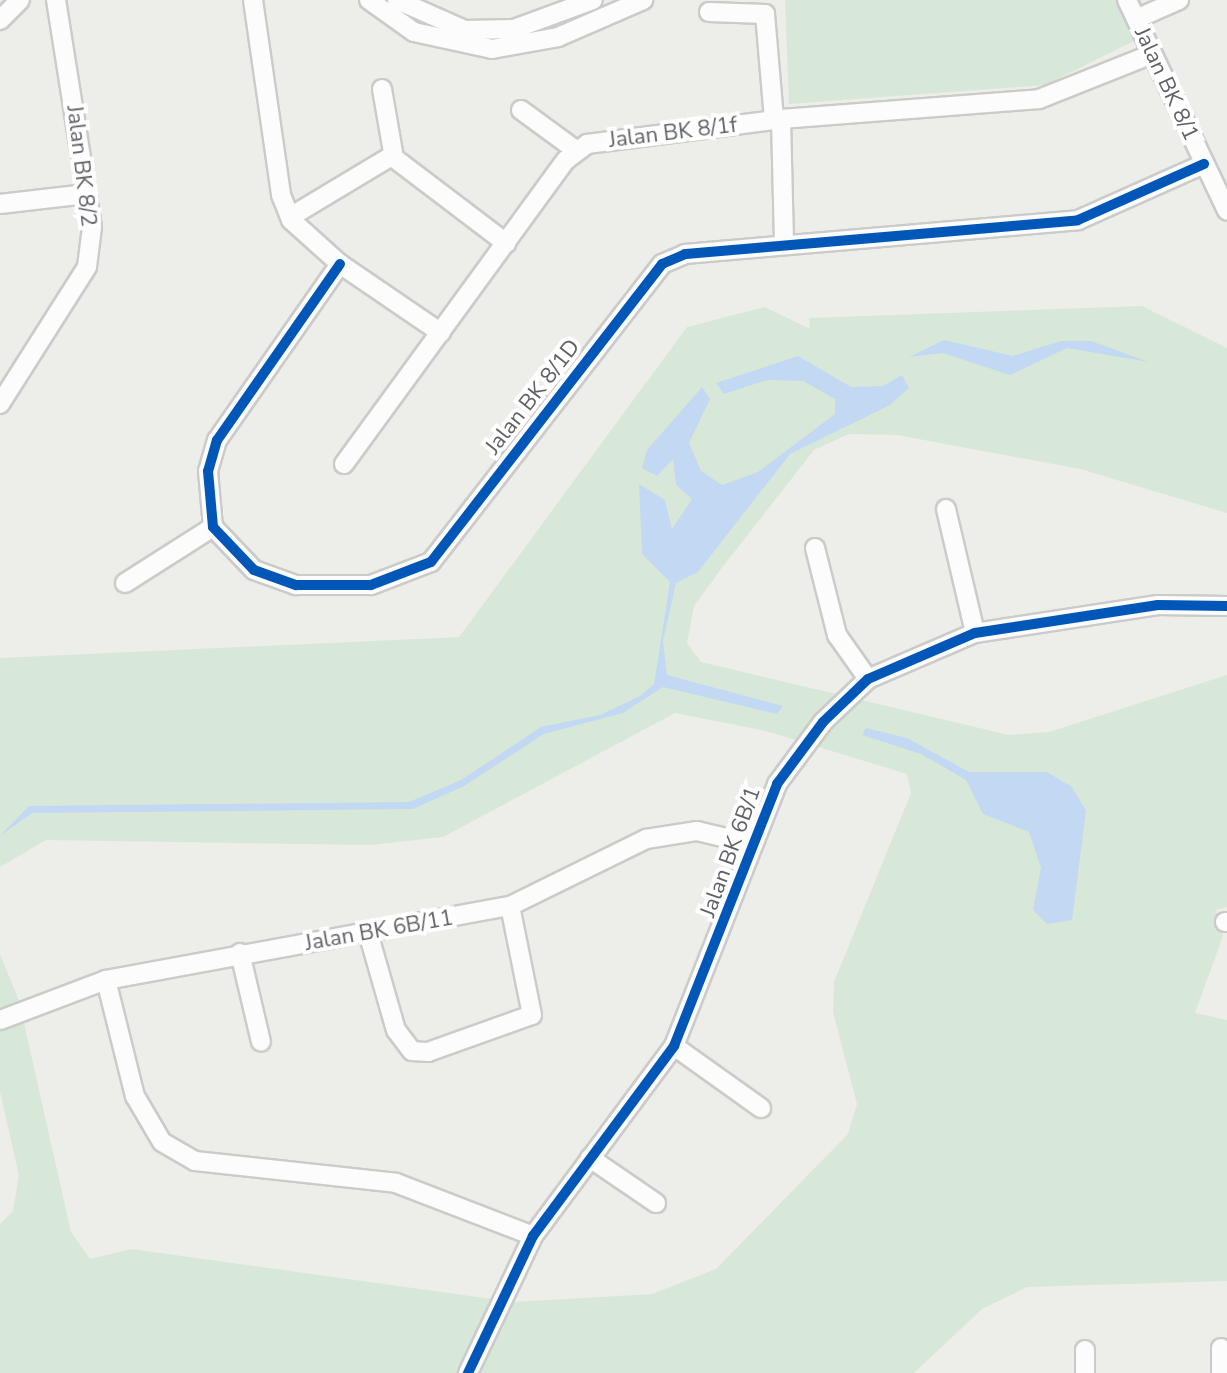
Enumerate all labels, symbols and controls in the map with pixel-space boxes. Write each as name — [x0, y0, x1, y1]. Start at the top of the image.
street label: Jalan BK 8/1 — [1128, 23, 1204, 145]
street label: Jalan BK 8/2 — [60, 104, 102, 228]
street label: Jalan BK 8/1f — [607, 112, 739, 154]
street label: Jalan BK 8/1D — [480, 334, 586, 460]
street label: Jalan BK 6B/1 — [695, 783, 767, 921]
street label: Jalan BK 6B/11 — [303, 905, 455, 957]

